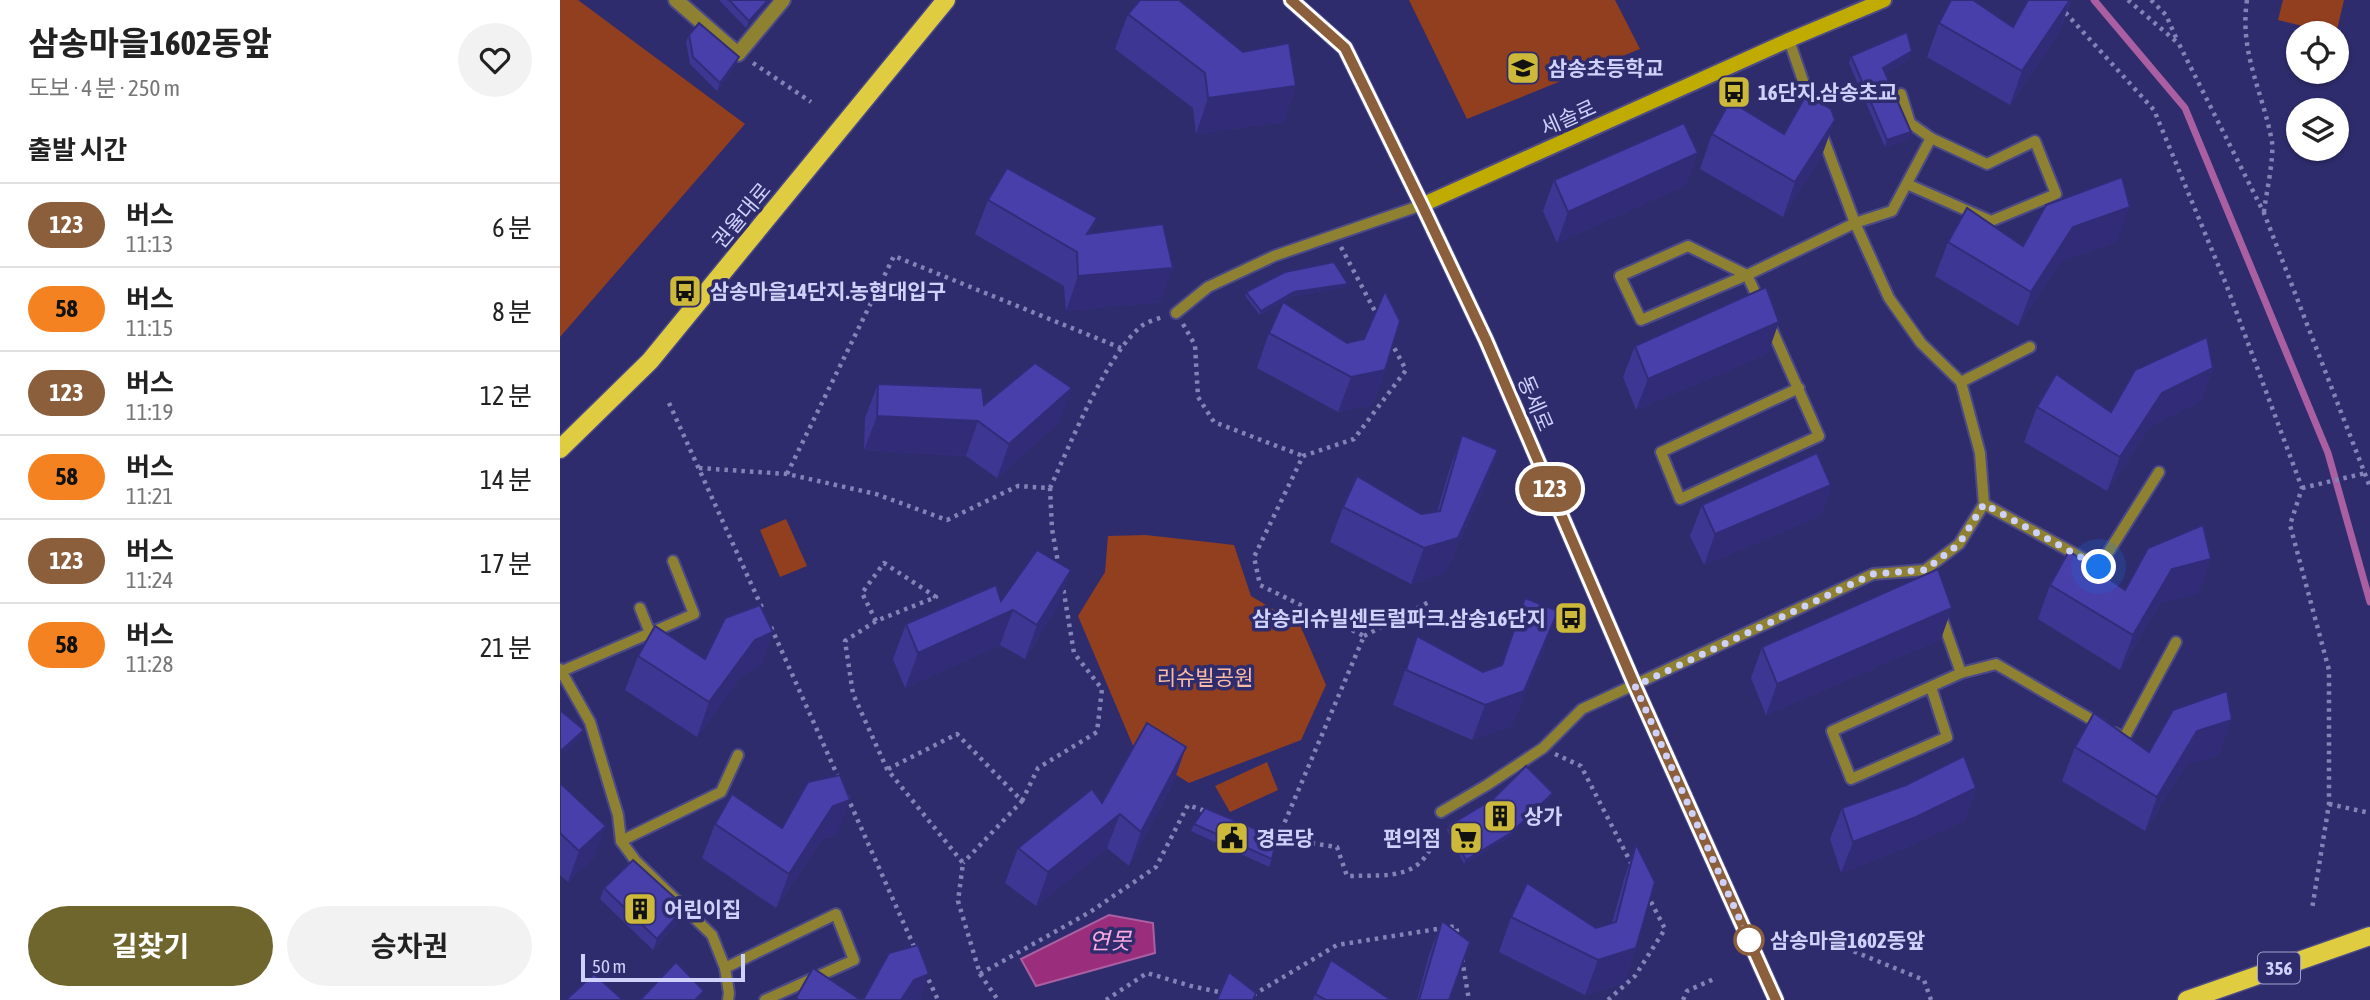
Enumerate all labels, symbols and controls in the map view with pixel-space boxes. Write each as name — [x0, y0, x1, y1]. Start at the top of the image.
map controls — [2286, 21, 2349, 161]
button: locate — [2286, 21, 2349, 84]
button: heart — [458, 23, 532, 97]
text: 삼송마을1602동앞 — [28, 24, 272, 62]
school or university icon: 삼송초등학교 — [1504, 49, 1542, 87]
place label: 삼송초등학교 — [1548, 56, 1664, 80]
bus stop icon: 16단지.삼송초교 — [1715, 73, 1753, 111]
text: 도보 · 4 분 · 250 m — [28, 75, 180, 101]
place label: 16단지.삼송초교 — [1758, 80, 1897, 104]
street label: 세솔로 — [1537, 94, 1599, 140]
button: layers — [2286, 98, 2349, 161]
text: 출발 시간 — [28, 135, 127, 165]
street label: 권율대로 — [707, 178, 775, 252]
text: 버스 — [126, 200, 174, 230]
text: 123 — [50, 211, 83, 238]
text: 6 분 — [492, 213, 532, 243]
text: 11:13 — [126, 231, 173, 257]
bus stop icon: 삼송마을14단지.농협대입구 — [666, 272, 704, 310]
place label: 삼송마을14단지.농협대입구 — [710, 279, 946, 303]
text: 버스 — [126, 284, 174, 314]
text: 58 — [55, 295, 78, 322]
text: 8 분 — [492, 297, 532, 327]
text: 11:15 — [126, 315, 173, 341]
text: 버스 — [126, 368, 174, 398]
street label: 동세로 — [1514, 372, 1558, 434]
text: 123 — [50, 379, 83, 406]
text: 12 분 — [480, 381, 532, 411]
text: 11:19 — [126, 399, 173, 425]
text: 버스 — [126, 452, 174, 482]
text: 58 — [55, 463, 78, 490]
text: 14 분 — [480, 465, 532, 495]
line badge: 123 — [1510, 466, 1590, 512]
text: 123 — [1533, 475, 1567, 502]
text: 11:21 — [126, 483, 173, 509]
text: 버스 — [126, 536, 174, 566]
text: 123 — [50, 547, 83, 574]
text: 17 분 — [480, 549, 532, 579]
your location — [2081, 549, 2116, 584]
text: 11:24 — [126, 567, 173, 593]
bus stop icon: 삼송리슈빌센트럴파크.삼송16단지 — [1552, 599, 1590, 637]
place label: 삼송리슈빌센트럴파크.삼송16단지 — [1252, 606, 1546, 630]
text: 버스 — [126, 620, 174, 650]
text: 58 — [55, 631, 78, 658]
text: 21 분 — [480, 633, 532, 663]
text: 11:28 — [126, 651, 173, 677]
park label: 리슈빌공원 — [1157, 665, 1253, 689]
building icon: 상가 — [1481, 797, 1519, 835]
place label: 상가 — [1524, 804, 1563, 828]
public building icon: 경로당 — [1213, 819, 1251, 857]
supermarket icon: 편의점 — [1447, 819, 1485, 857]
place label: 경로당 — [1256, 826, 1314, 850]
place label: 편의점 — [1383, 826, 1441, 850]
building icon: 어린이집 — [621, 890, 659, 928]
place label: 어린이집 — [664, 897, 741, 921]
button: 길찾기 — [28, 906, 273, 986]
button: 승차권 — [287, 906, 532, 986]
marker: 삼송마을1602동앞 — [1734, 925, 1764, 955]
water label: 연못 — [1089, 928, 1133, 954]
place label: 삼송마을1602동앞 — [1770, 928, 1925, 952]
scale bar — [581, 951, 746, 983]
road number: 356 — [2258, 952, 2300, 984]
text: 50 m — [592, 955, 626, 977]

